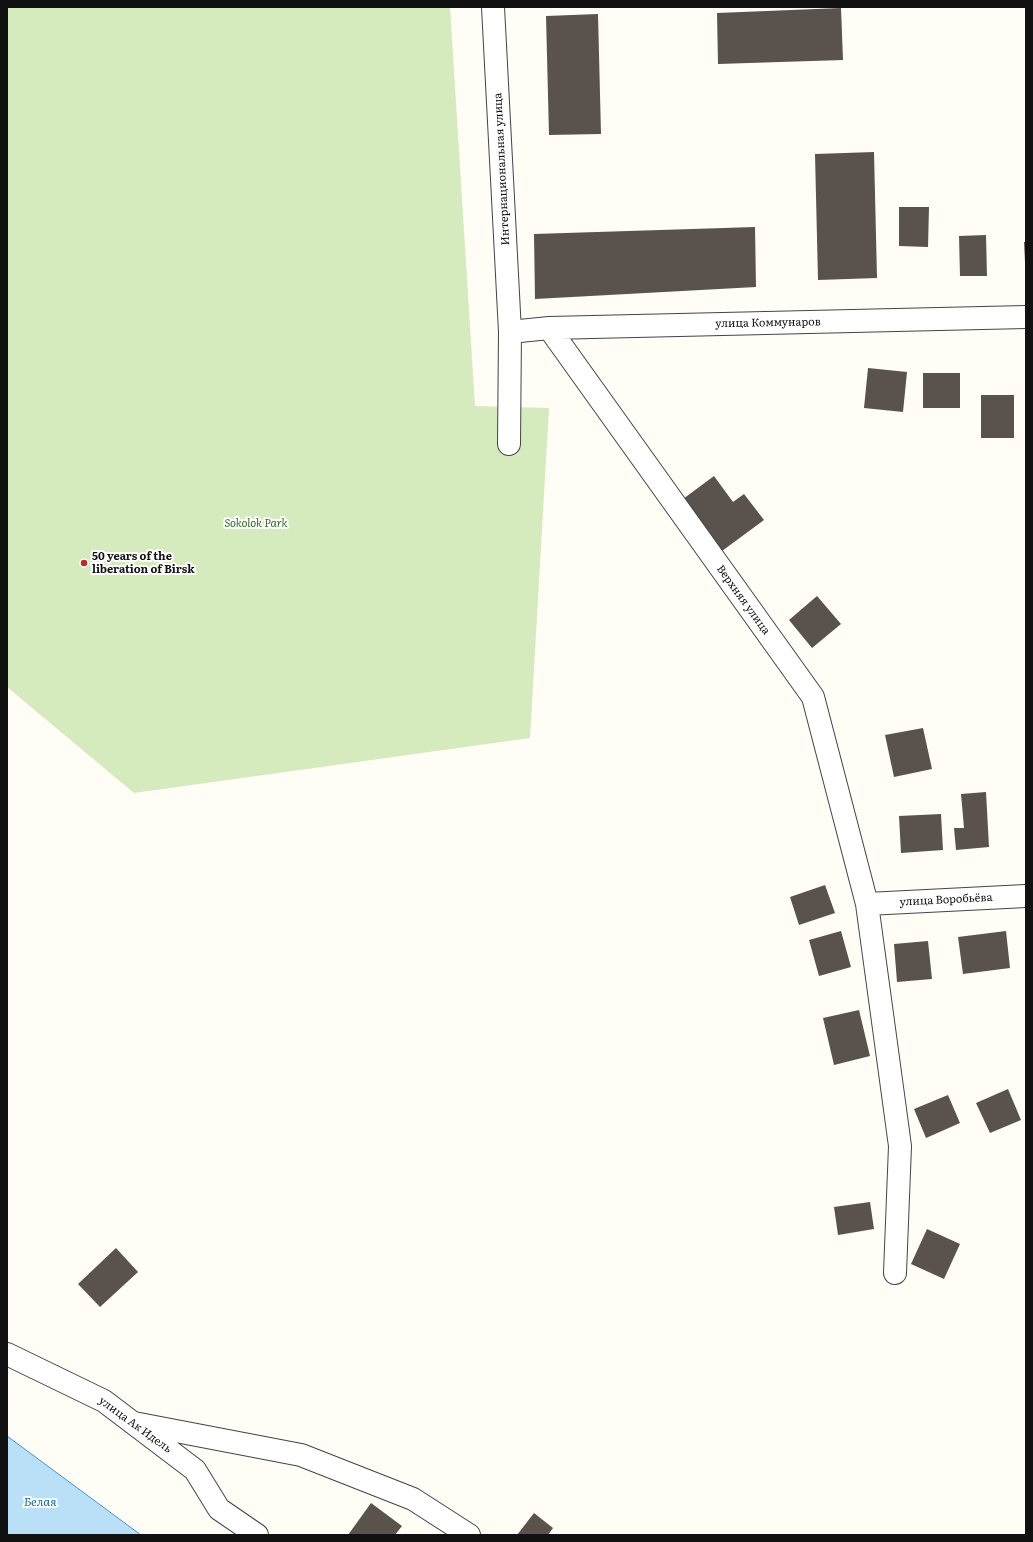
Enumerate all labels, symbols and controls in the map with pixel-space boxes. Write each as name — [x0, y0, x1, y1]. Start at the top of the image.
street label: Интернациональная улица — [491, 92, 513, 246]
street label: улица Коммунаров — [715, 315, 821, 331]
park label: Sokolok Park — [224, 517, 288, 531]
place label: 50 years of the liberation of Birsk — [92, 550, 195, 576]
marker: 50 years of the liberation of Birsk — [79, 558, 89, 568]
street label: Верхняя улица — [713, 563, 773, 637]
street label: улица Воробьёва — [899, 891, 993, 909]
street label: улица Ак Идель — [96, 1394, 174, 1456]
water label: Белая — [24, 1495, 56, 1509]

